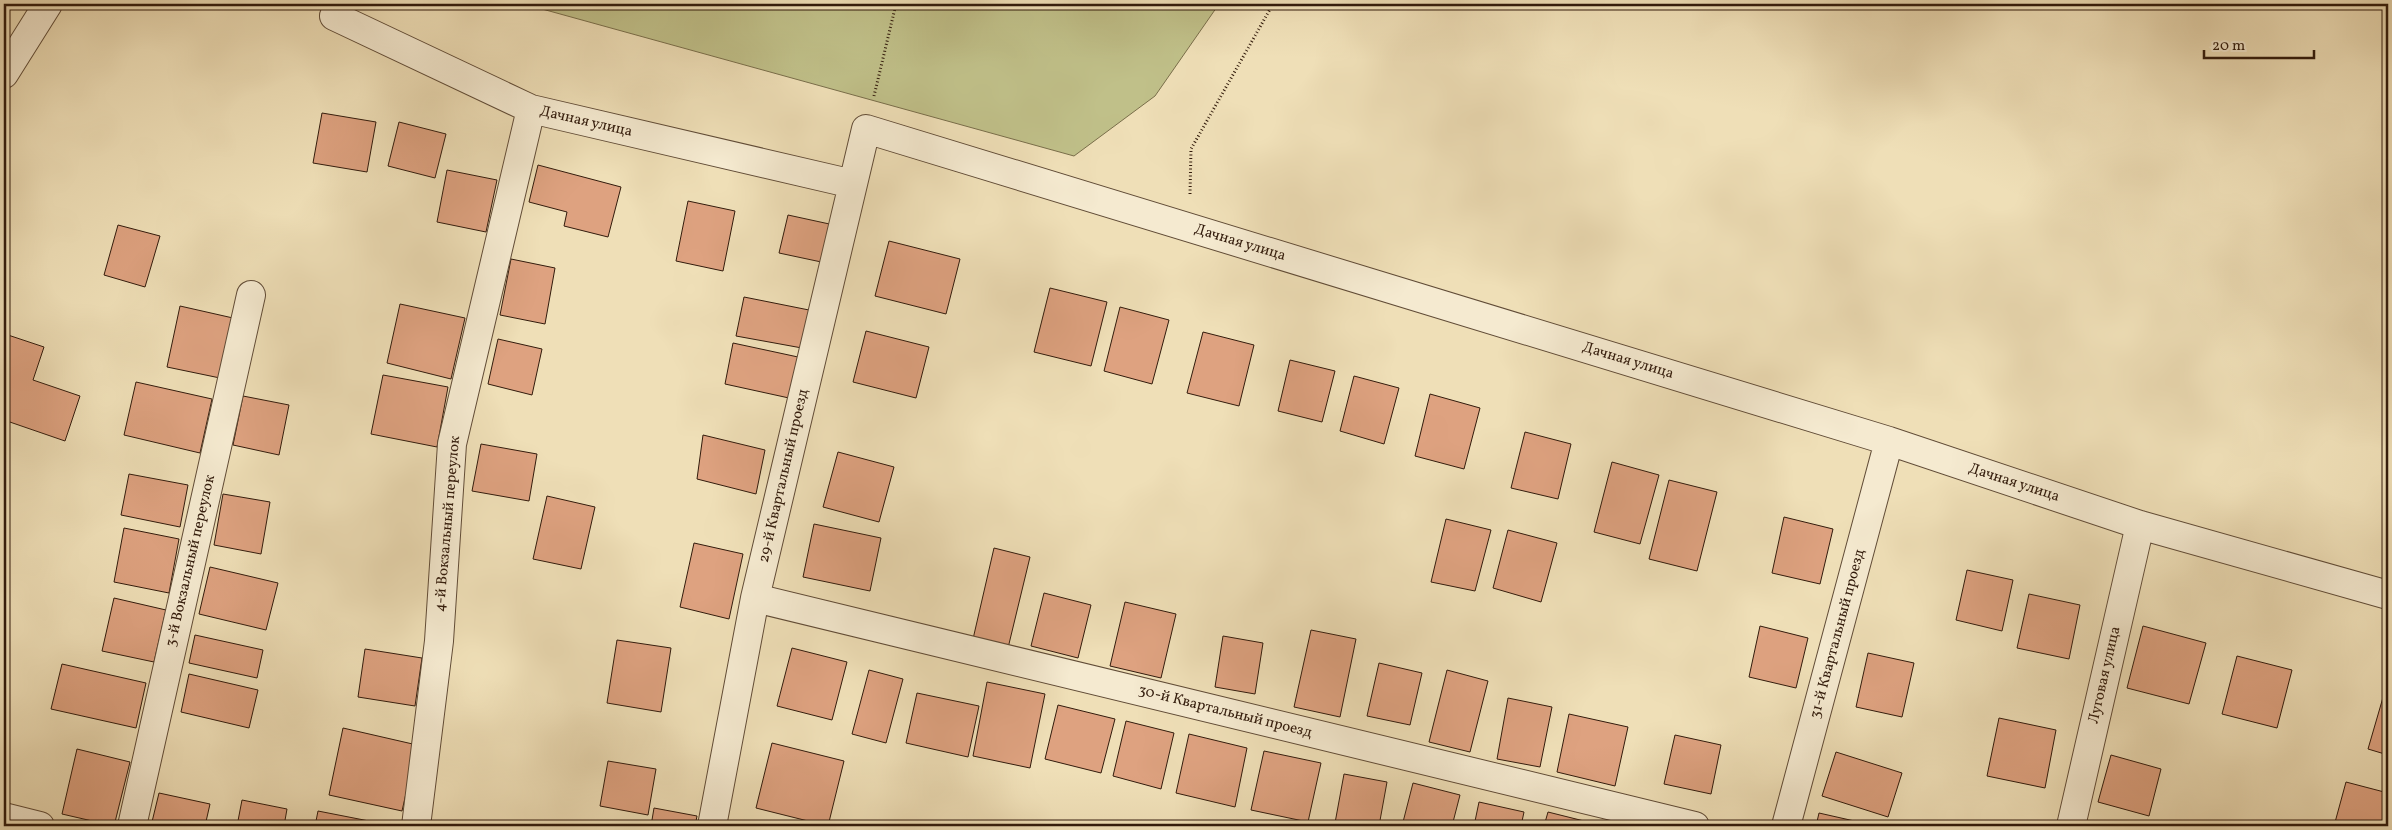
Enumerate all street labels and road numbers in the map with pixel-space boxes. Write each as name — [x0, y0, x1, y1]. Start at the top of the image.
street label: Дачная улица — [538, 101, 634, 143]
street label: Дачная улица — [1192, 219, 1288, 267]
street label: Дачная улица — [1580, 337, 1676, 385]
street label: 29-й Квартальный проезд — [754, 387, 814, 565]
street label: 4-й Вокзальный переулок — [430, 435, 466, 613]
street label: Дачная улица — [1966, 458, 2062, 508]
street label: 3-й Вокзальный переулок — [161, 473, 221, 649]
street label: 31-й Квартальный проезд — [1805, 547, 1871, 721]
street label: Луговая улица — [2084, 624, 2126, 726]
street label: 30-й Квартальный проезд — [1136, 680, 1315, 744]

